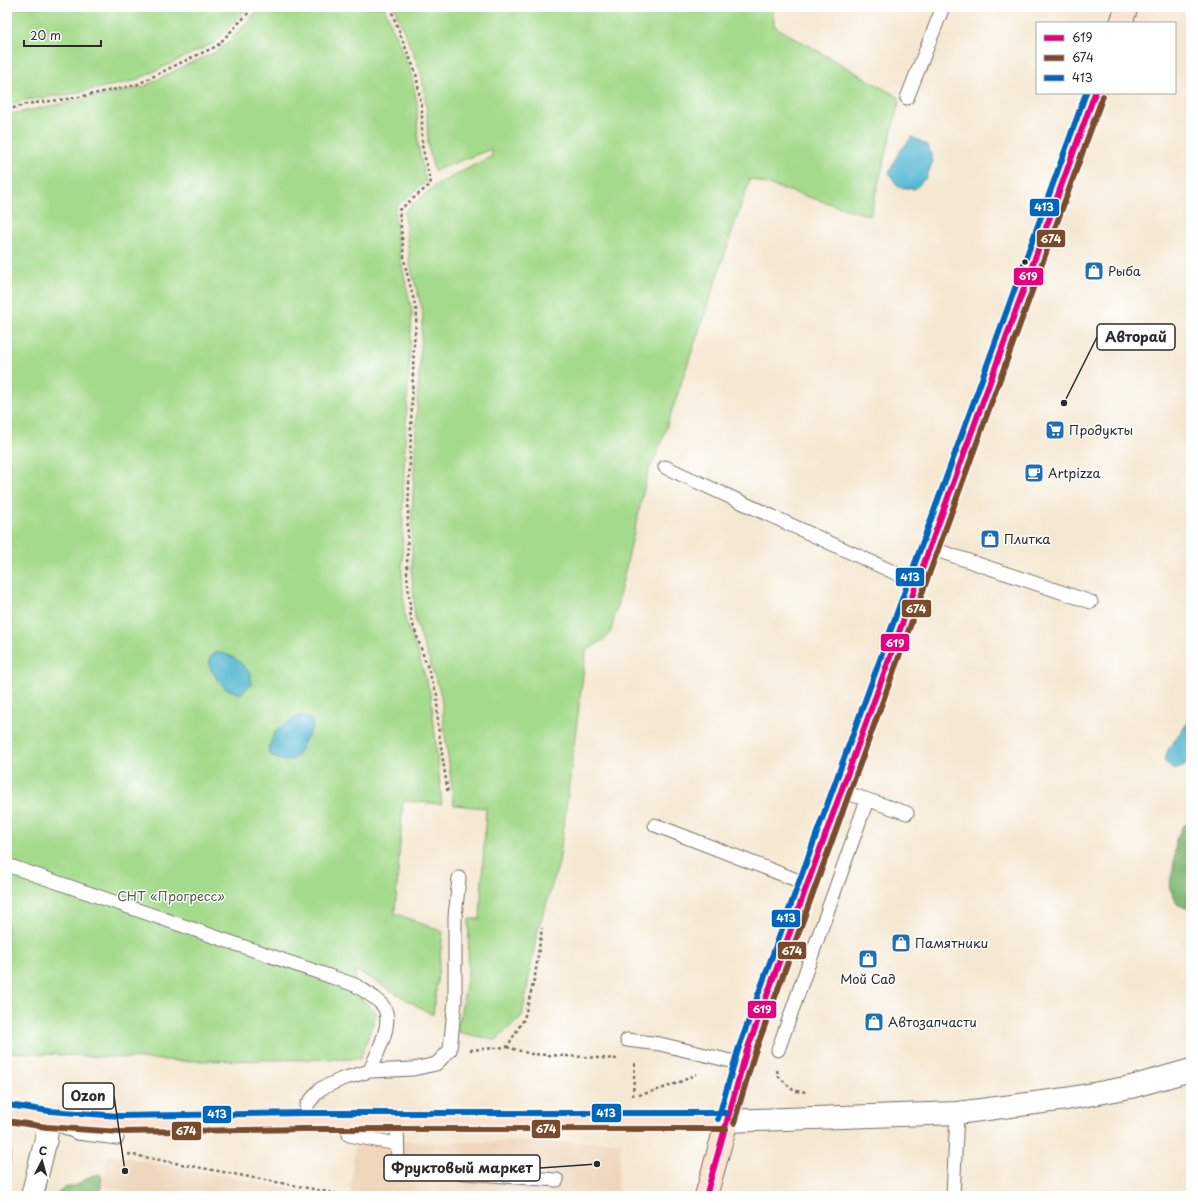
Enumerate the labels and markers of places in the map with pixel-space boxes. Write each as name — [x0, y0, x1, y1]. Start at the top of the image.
unlabelled marker — [1020, 257, 1030, 267]
shop icon: Рыба — [1083, 260, 1105, 282]
place label: Рыба — [1108, 261, 1142, 280]
callout: Авторай — [1097, 324, 1175, 350]
supermarket icon: Продукты — [1044, 419, 1066, 441]
place label: Продукты — [1069, 420, 1133, 439]
cafe icon: Artpizza — [1023, 462, 1045, 484]
place label: Artpizza — [1048, 463, 1102, 482]
shop icon: Плитка — [979, 528, 1001, 550]
place label: Плитка — [1004, 529, 1051, 548]
shop icon: Памятники — [890, 932, 912, 954]
place label: Памятники — [915, 933, 988, 952]
shop icon: Мой Сад — [857, 948, 879, 970]
place label: Мой Сад — [840, 969, 896, 988]
shop icon: Автозапчасти — [863, 1011, 885, 1033]
place label: Автозапчасти — [888, 1012, 977, 1031]
callout: Ozon — [63, 1083, 114, 1109]
callout: Фруктовый маркет — [384, 1155, 540, 1181]

